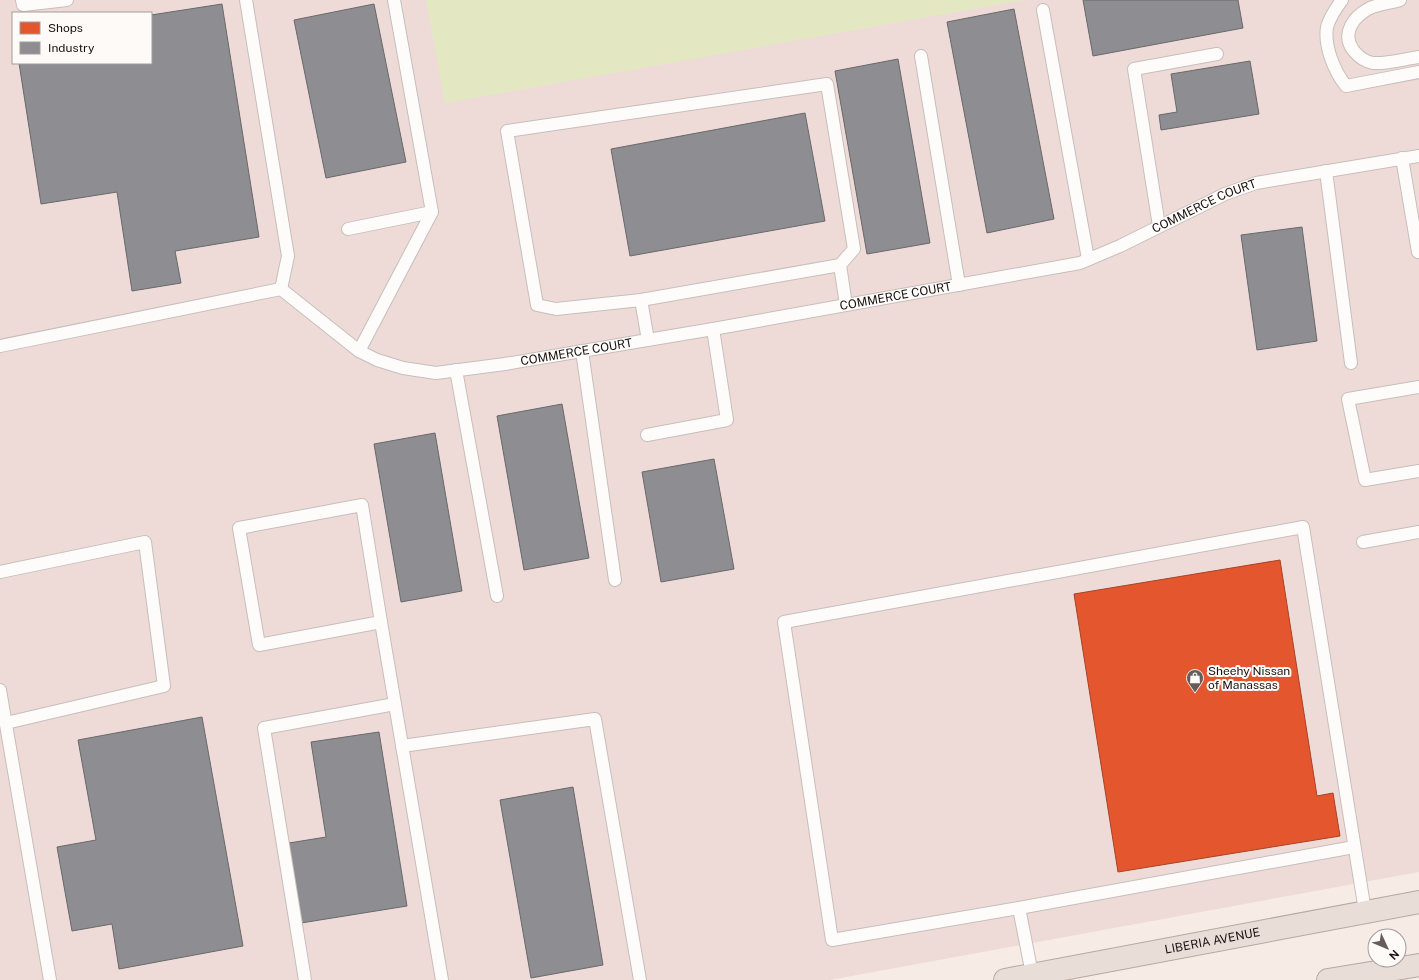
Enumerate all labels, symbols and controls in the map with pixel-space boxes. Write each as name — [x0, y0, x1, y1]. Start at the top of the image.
legend — [12, 12, 152, 64]
text: Shops — [48, 21, 83, 35]
text: Industry — [48, 41, 95, 55]
street label: COMMERCE COURT — [1150, 177, 1258, 236]
street label: COMMERCE COURT — [839, 279, 952, 313]
street label: COMMERCE COURT — [519, 336, 633, 368]
place label: Sheehy Nissan of Manassas — [1208, 664, 1290, 692]
shop icon: Sheehy Nissan of Manassas — [1185, 668, 1205, 693]
street label: LIBERIA AVENUE — [1164, 925, 1261, 957]
north arrow — [1367, 928, 1407, 968]
text: N — [1387, 948, 1401, 962]

